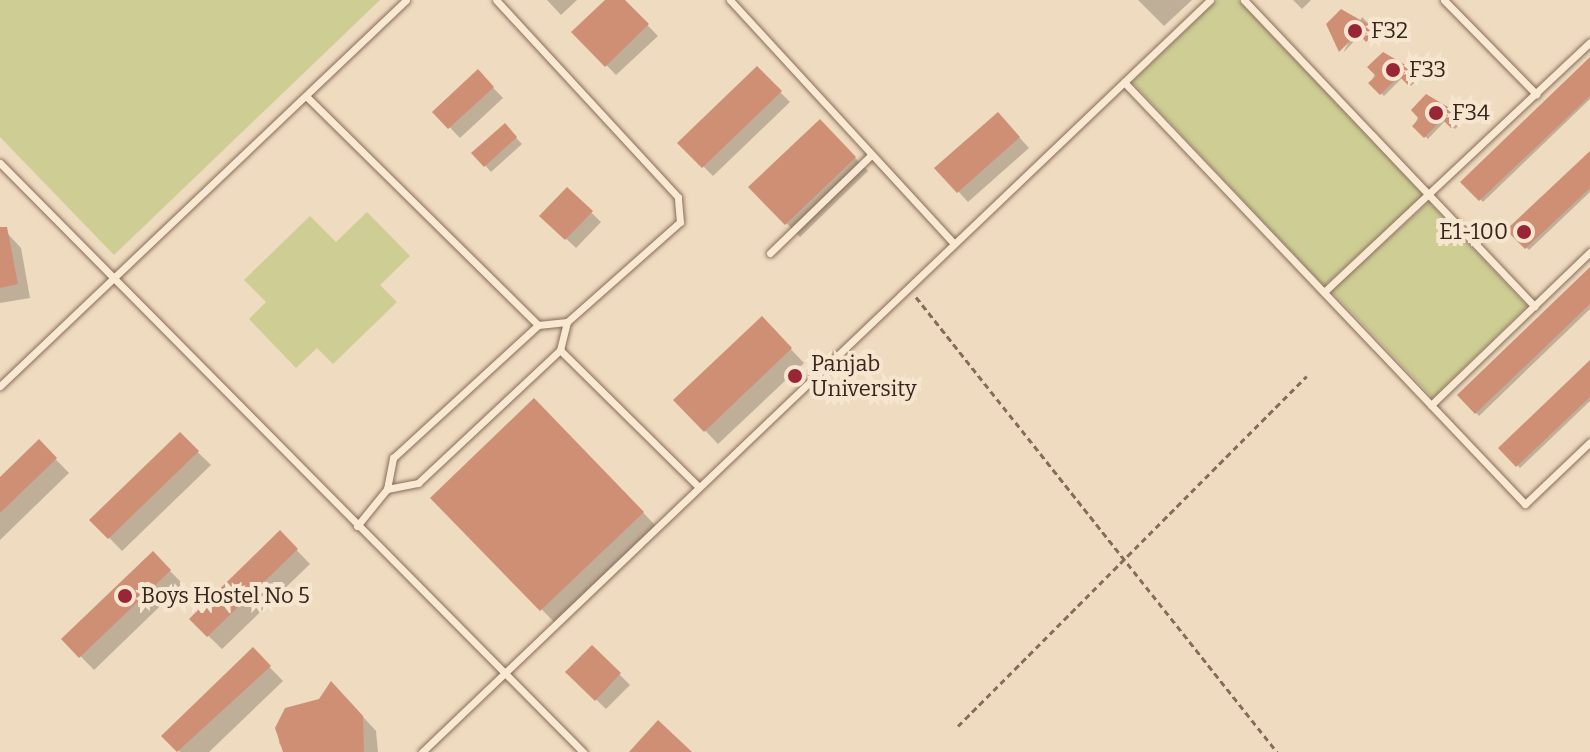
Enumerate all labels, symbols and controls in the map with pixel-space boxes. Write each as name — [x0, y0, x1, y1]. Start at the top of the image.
place label: F32 — [1371, 18, 1408, 44]
marker: F32 — [1346, 22, 1364, 40]
place label: F33 — [1409, 57, 1446, 83]
marker: F33 — [1384, 61, 1402, 79]
place label: F34 — [1452, 100, 1490, 126]
marker: F34 — [1427, 104, 1445, 122]
place label: E1-100 — [1439, 219, 1508, 245]
marker: E1-100 — [1515, 223, 1533, 241]
place label: Panjab University — [811, 350, 917, 402]
marker: Panjab University — [786, 367, 804, 385]
place label: Boys Hostel No 5 — [141, 583, 310, 609]
marker: Boys Hostel No 5 — [116, 587, 134, 605]

